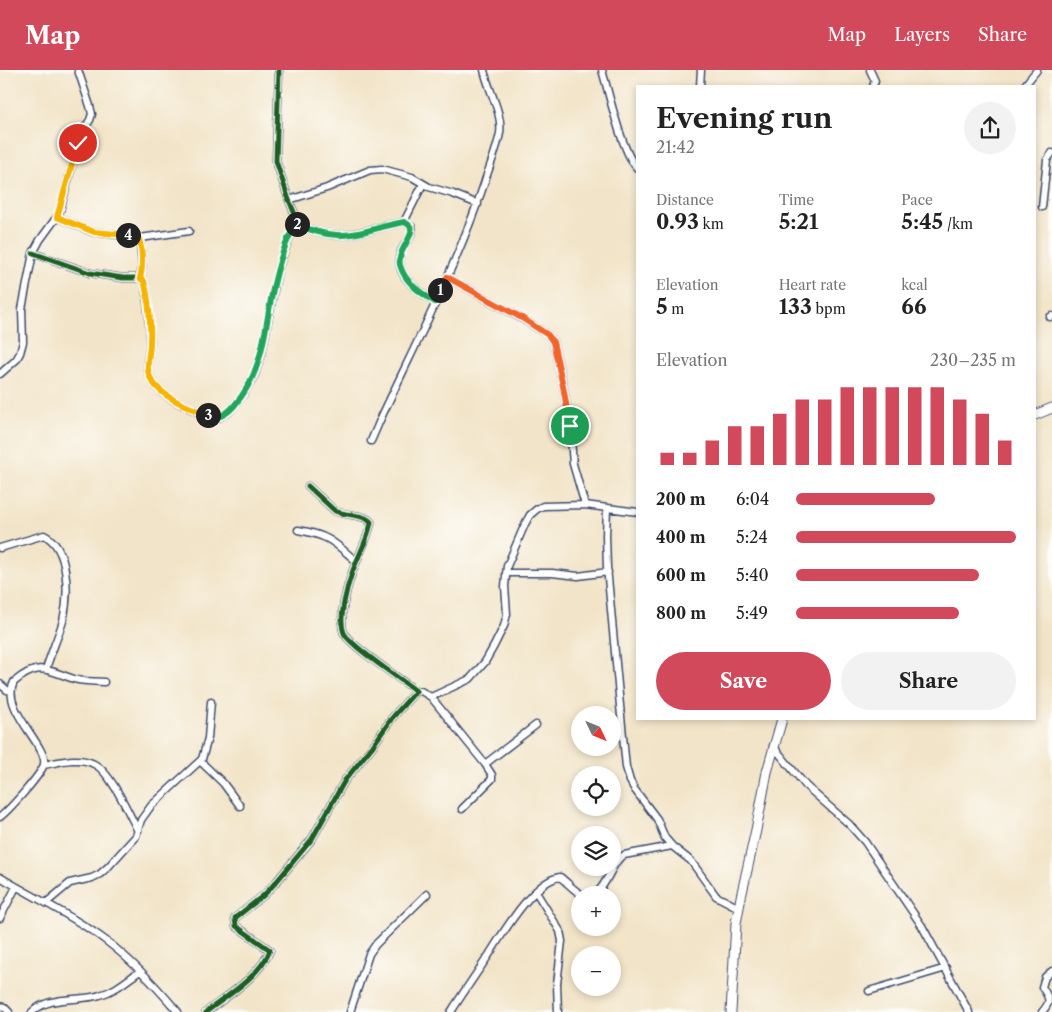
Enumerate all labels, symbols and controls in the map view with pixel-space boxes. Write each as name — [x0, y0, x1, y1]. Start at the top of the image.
text: Map — [25, 21, 80, 50]
text: Map — [828, 24, 866, 46]
text: Layers — [894, 24, 950, 46]
text: Share — [978, 24, 1027, 46]
text: Evening run — [656, 101, 832, 135]
button: share — [964, 102, 1016, 154]
pin — [57, 122, 99, 164]
icon: check — [64, 129, 92, 157]
text: 21:42 — [656, 137, 695, 157]
text: Distance — [656, 191, 714, 209]
text: Time — [779, 191, 814, 209]
text: Pace — [901, 191, 933, 209]
text: 0.93 — [656, 209, 699, 234]
text: 5:21 — [779, 209, 818, 234]
text: 5:45 — [901, 209, 943, 234]
pin: 2 — [284, 212, 310, 236]
text: 2 — [293, 215, 302, 233]
text: km — [699, 215, 724, 233]
text: /km — [943, 215, 973, 233]
pin: 4 — [116, 222, 140, 248]
text: 4 — [124, 226, 133, 244]
text: Elevation — [656, 276, 719, 294]
text: Heart rate — [779, 276, 846, 294]
text: kcal — [901, 276, 928, 294]
pin: 1 — [428, 278, 452, 302]
text: 1 — [437, 281, 444, 299]
text: 5 — [656, 294, 668, 319]
text: 133 — [779, 294, 812, 319]
text: 66 — [901, 294, 926, 319]
text: m — [668, 300, 684, 318]
text: bpm — [812, 300, 846, 318]
text: Elevation — [656, 350, 727, 370]
text: 230–235 m — [930, 350, 1016, 370]
pin: 3 — [196, 402, 220, 428]
pin — [549, 405, 591, 447]
text: 3 — [205, 406, 212, 424]
icon: arrive — [556, 412, 584, 440]
text: 200 m — [656, 489, 706, 509]
text: 6:04 — [736, 489, 769, 509]
text: 400 m — [656, 527, 706, 547]
text: 5:24 — [736, 527, 768, 547]
text: 600 m — [656, 565, 706, 585]
text: 5:40 — [736, 565, 769, 585]
text: 800 m — [656, 603, 706, 623]
text: 5:49 — [736, 603, 768, 623]
button: Save — [656, 652, 831, 710]
button: Share — [841, 652, 1016, 710]
north arrow — [571, 706, 621, 756]
map controls — [571, 706, 621, 996]
button: locate — [571, 766, 621, 816]
button: layers — [571, 826, 621, 876]
button: + — [571, 886, 621, 936]
button: − — [571, 946, 621, 996]

